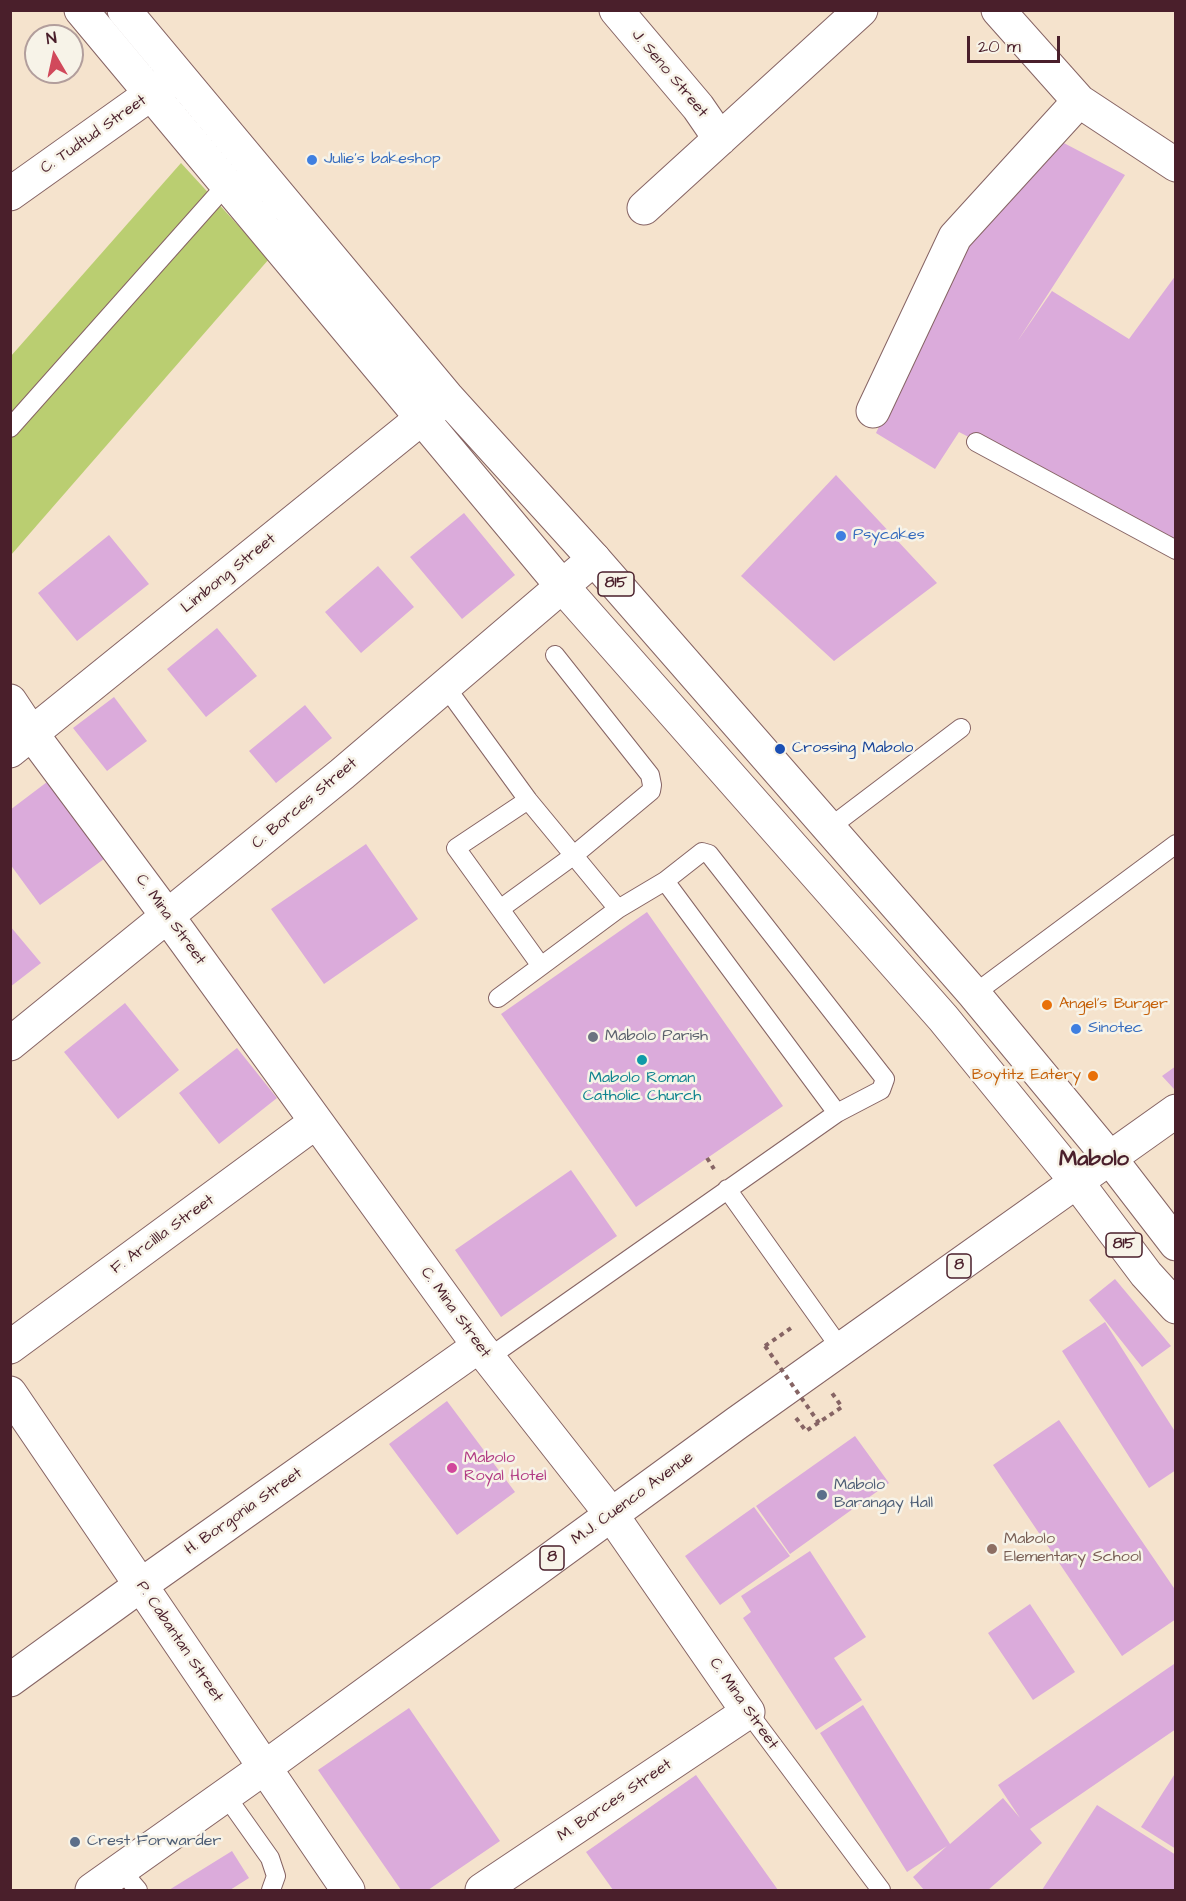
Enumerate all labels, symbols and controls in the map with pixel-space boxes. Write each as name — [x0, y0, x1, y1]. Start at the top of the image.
north arrow — [24, 24, 84, 84]
scale bar — [970, 24, 1063, 62]
street label: J. Seno Street — [627, 26, 711, 122]
text: N — [45, 27, 58, 50]
text: 20 m — [978, 34, 1021, 59]
street label: C. Tudtud Street — [37, 91, 151, 179]
place label: Julie's bakeshop — [324, 150, 441, 170]
marker: Julie's bakeshop — [305, 153, 319, 167]
place label: Psycakes — [853, 526, 925, 546]
marker: Psycakes — [834, 529, 848, 543]
street label: Limbong Street — [178, 530, 280, 618]
road number: 815 — [598, 572, 634, 596]
place label: Crossing Mabolo — [792, 739, 913, 759]
marker: Crossing Mabolo — [773, 742, 787, 756]
street label: C. Borces Street — [248, 754, 362, 854]
street label: C. Mina Street — [131, 871, 209, 969]
place label: Angel's Burger — [1059, 995, 1168, 1015]
marker: Angel's Burger — [1040, 998, 1054, 1012]
place label: Sinotec — [1088, 1019, 1143, 1039]
marker: Sinotec — [1069, 1022, 1083, 1036]
place label: Mabolo Parish — [605, 1027, 708, 1047]
marker: Mabolo Parish — [586, 1030, 600, 1044]
marker: Mabolo Roman Catholic Church — [635, 1053, 649, 1067]
place label: Boytitz Eatery — [972, 1066, 1081, 1086]
place label: Mabolo Roman Catholic Church — [583, 1069, 701, 1107]
marker: Boytitz Eatery — [1086, 1069, 1100, 1083]
district label: Mabolo — [1059, 1147, 1129, 1173]
street label: F. Arcillla Street — [108, 1191, 218, 1279]
road number: 815 — [1106, 1233, 1142, 1257]
road number: 8 — [947, 1254, 971, 1278]
street label: C. Mina Street — [416, 1264, 494, 1362]
street label: M.J. Cuenco Avenue — [568, 1448, 698, 1550]
place label: Mabolo Royal Hotel — [464, 1449, 547, 1487]
marker: Mabolo Royal Hotel — [445, 1461, 459, 1475]
street label: H. Borgonia Street — [182, 1464, 306, 1560]
place label: Mabolo Barangay Hall — [834, 1476, 933, 1514]
marker: Mabolo Barangay Hall — [815, 1488, 829, 1502]
place label: Mabolo Elementary School — [1004, 1530, 1141, 1568]
marker: Mabolo Elementary School — [985, 1542, 999, 1556]
road number: 8 — [540, 1546, 564, 1570]
street label: P. Cabantan Street — [131, 1578, 227, 1706]
street label: C. Mina Street — [704, 1654, 782, 1754]
street label: M. Borces Street — [554, 1756, 676, 1846]
place label: Crest Forwarder — [87, 1832, 221, 1852]
marker: Crest Forwarder — [68, 1835, 82, 1849]

